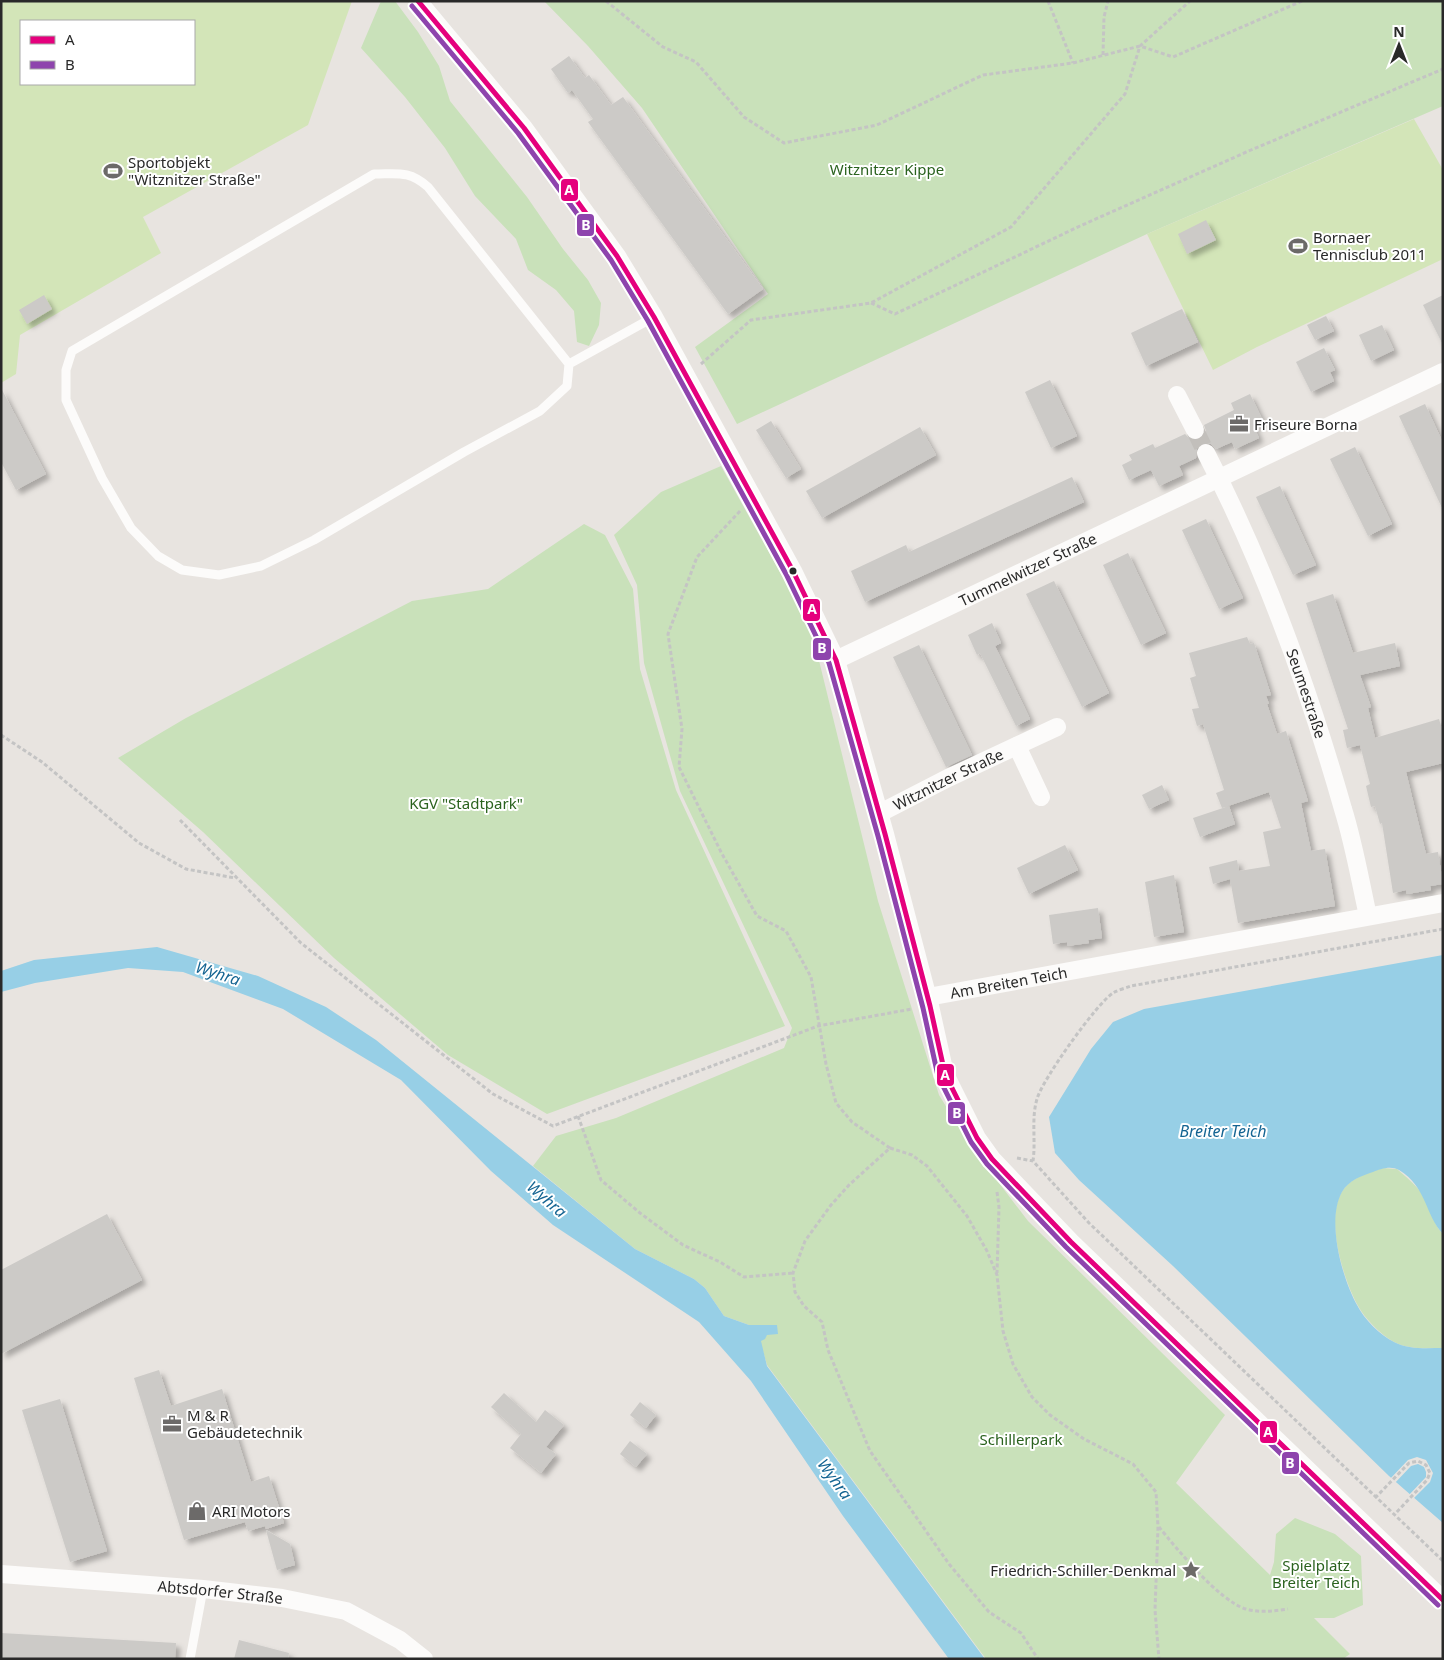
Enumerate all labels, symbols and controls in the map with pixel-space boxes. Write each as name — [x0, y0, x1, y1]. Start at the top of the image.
legend — [20, 20, 195, 85]
north arrow — [1374, 20, 1424, 70]
text: N — [1393, 22, 1405, 41]
text: A — [65, 29, 75, 49]
text: B — [65, 54, 75, 74]
place label: Sportobjekt "Witznitzer Straße" — [128, 152, 261, 189]
park label: Witznitzer Kippe — [830, 159, 944, 179]
sports icon: Sportobjekt "Witznitzer Straße" — [102, 160, 124, 182]
line badge: A — [560, 178, 579, 202]
text: A — [564, 180, 574, 199]
line badge: B — [576, 213, 595, 237]
text: B — [581, 215, 591, 234]
place label: Bornaer Tennisclub 2011 — [1313, 227, 1426, 264]
sports icon: Bornaer Tennisclub 2011 — [1287, 235, 1309, 257]
office icon: Friseure Borna — [1228, 413, 1250, 435]
place label: Friseure Borna — [1254, 414, 1358, 434]
street label: Tummelwitzer Straße — [956, 528, 1100, 610]
unlabelled marker — [788, 566, 798, 576]
line badge: A — [802, 598, 821, 622]
text: A — [807, 599, 817, 618]
line badge: B — [812, 637, 832, 661]
text: B — [817, 638, 827, 657]
street label: Seumestraße — [1282, 646, 1331, 741]
street label: Witznitzer Straße — [889, 744, 1006, 815]
park label: KGV "Stadtpark" — [409, 793, 523, 813]
water label: Wyhra — [193, 955, 243, 991]
street label: Am Breiten Teich — [948, 962, 1069, 1003]
line badge: A — [936, 1063, 955, 1087]
text: A — [940, 1065, 950, 1084]
line badge: B — [947, 1101, 966, 1125]
text: B — [952, 1103, 962, 1122]
water label: Breiter Teich — [1179, 1120, 1267, 1142]
water label: Wyhra — [523, 1176, 571, 1222]
place label: M & R Gebäudetechnik — [187, 1405, 302, 1442]
office icon: M & R Gebäudetechnik — [161, 1413, 183, 1435]
line badge: A — [1259, 1420, 1278, 1444]
text: A — [1263, 1422, 1273, 1441]
park label: Schillerpark — [980, 1429, 1062, 1449]
line badge: B — [1281, 1451, 1300, 1475]
text: B — [1285, 1453, 1295, 1472]
water label: Wyhra — [813, 1454, 857, 1504]
shop icon: ARI Motors — [186, 1500, 208, 1522]
place label: ARI Motors — [212, 1501, 290, 1521]
park label: Spielplatz Breiter Teich — [1272, 1555, 1360, 1592]
place icon: Friedrich-Schiller-Denkmal — [1180, 1559, 1202, 1581]
place label: Friedrich-Schiller-Denkmal — [990, 1560, 1176, 1580]
street label: Abtsdorfer Straße — [157, 1576, 284, 1608]

